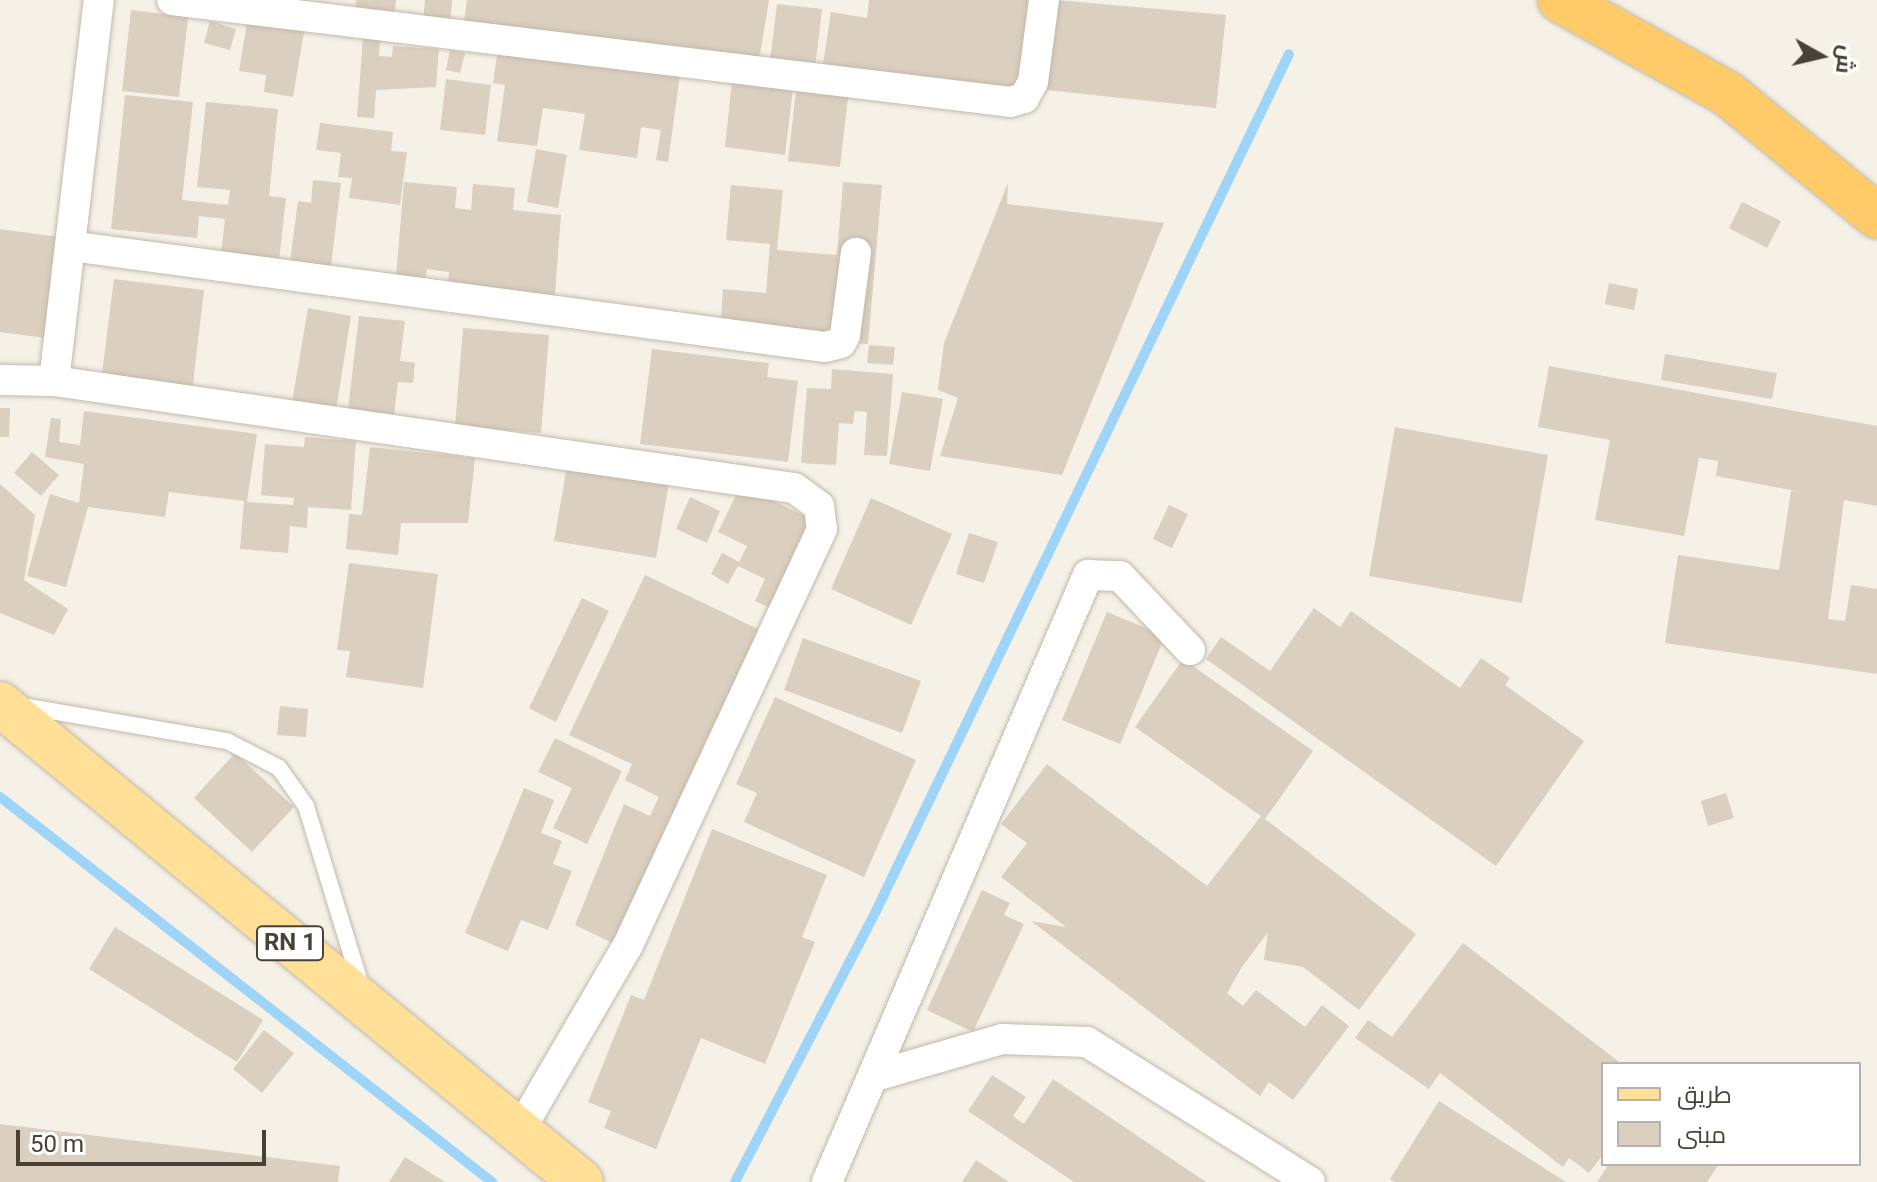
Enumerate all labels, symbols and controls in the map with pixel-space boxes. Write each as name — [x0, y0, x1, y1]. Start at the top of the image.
north arrow — [1781, 16, 1861, 96]
text: ش — [1831, 44, 1860, 75]
road number: RN 1 — [254, 923, 326, 963]
legend — [1601, 1062, 1861, 1166]
text: طريق — [1677, 1081, 1732, 1109]
scale bar — [20, 1114, 270, 1164]
text: مبنى — [1677, 1121, 1726, 1149]
text: 50 m — [30, 1130, 84, 1158]

